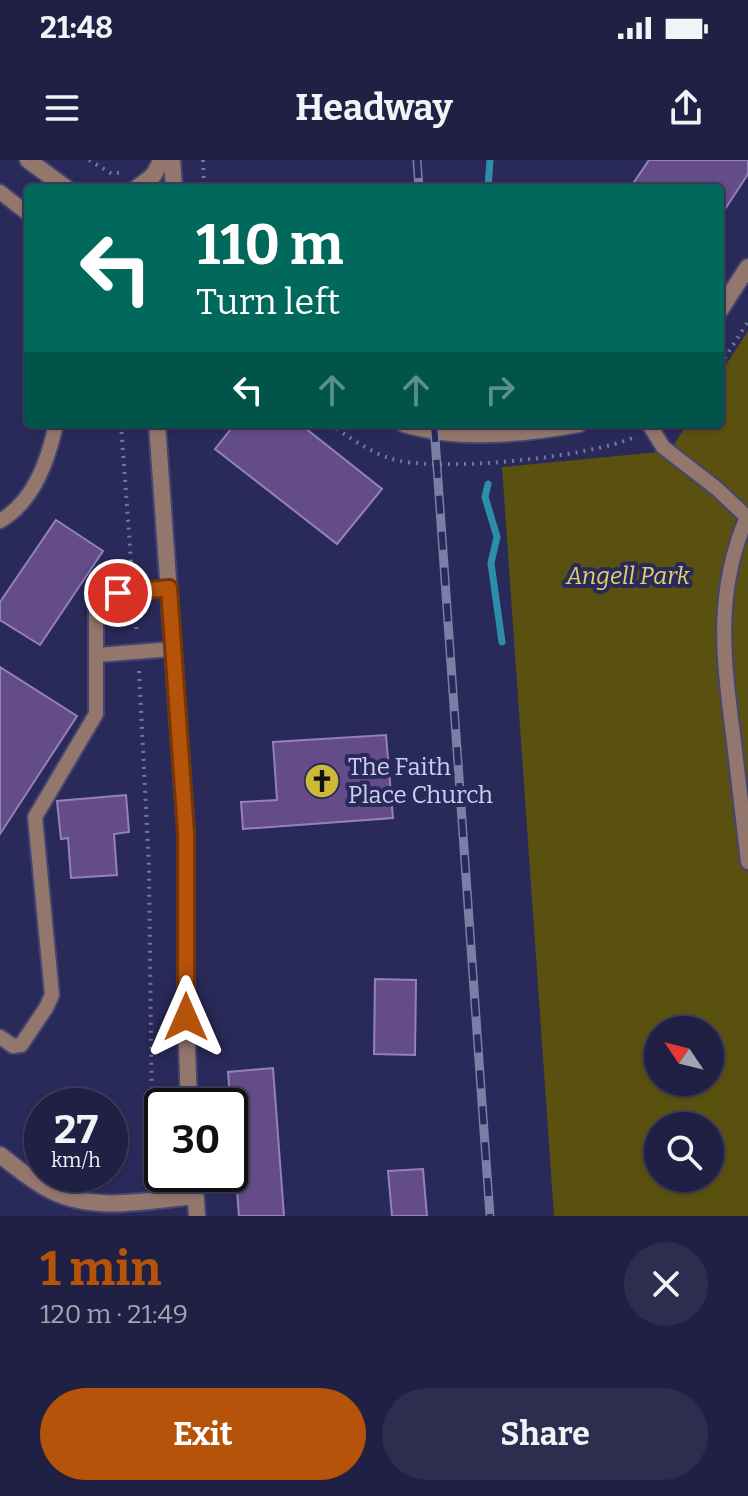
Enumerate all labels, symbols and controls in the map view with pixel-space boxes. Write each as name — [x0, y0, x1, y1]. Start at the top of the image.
text: 21:48 — [40, 10, 113, 46]
icon: menu — [40, 86, 84, 130]
text: Headway — [295, 86, 453, 130]
icon: share — [664, 86, 708, 130]
text: 110 m — [196, 212, 343, 279]
icon: left — [64, 216, 168, 320]
text: Turn left — [196, 280, 340, 324]
icon: left — [226, 368, 270, 412]
icon: ahead — [310, 368, 354, 412]
icon: ahead — [394, 368, 438, 412]
icon: right — [478, 368, 522, 412]
pin — [84, 559, 152, 627]
park label: Angell Park — [565, 562, 691, 590]
icon: arrive — [96, 571, 140, 615]
place label: The Faith Place Church — [348, 753, 493, 809]
church icon: The Faith Place Church — [303, 762, 341, 800]
position arrow — [144, 975, 228, 1059]
north arrow — [644, 1016, 724, 1096]
map controls — [644, 1016, 724, 1192]
speed limit sign: 30 — [144, 1088, 248, 1192]
text: 27 — [54, 1106, 98, 1154]
button: search — [644, 1112, 724, 1192]
text: km/h — [51, 1148, 101, 1172]
text: 1 min — [40, 1240, 161, 1298]
button: close — [624, 1242, 708, 1326]
text: 120 m · 21:49 — [40, 1299, 188, 1330]
button: Exit — [40, 1388, 366, 1480]
button: Share — [382, 1388, 708, 1480]

